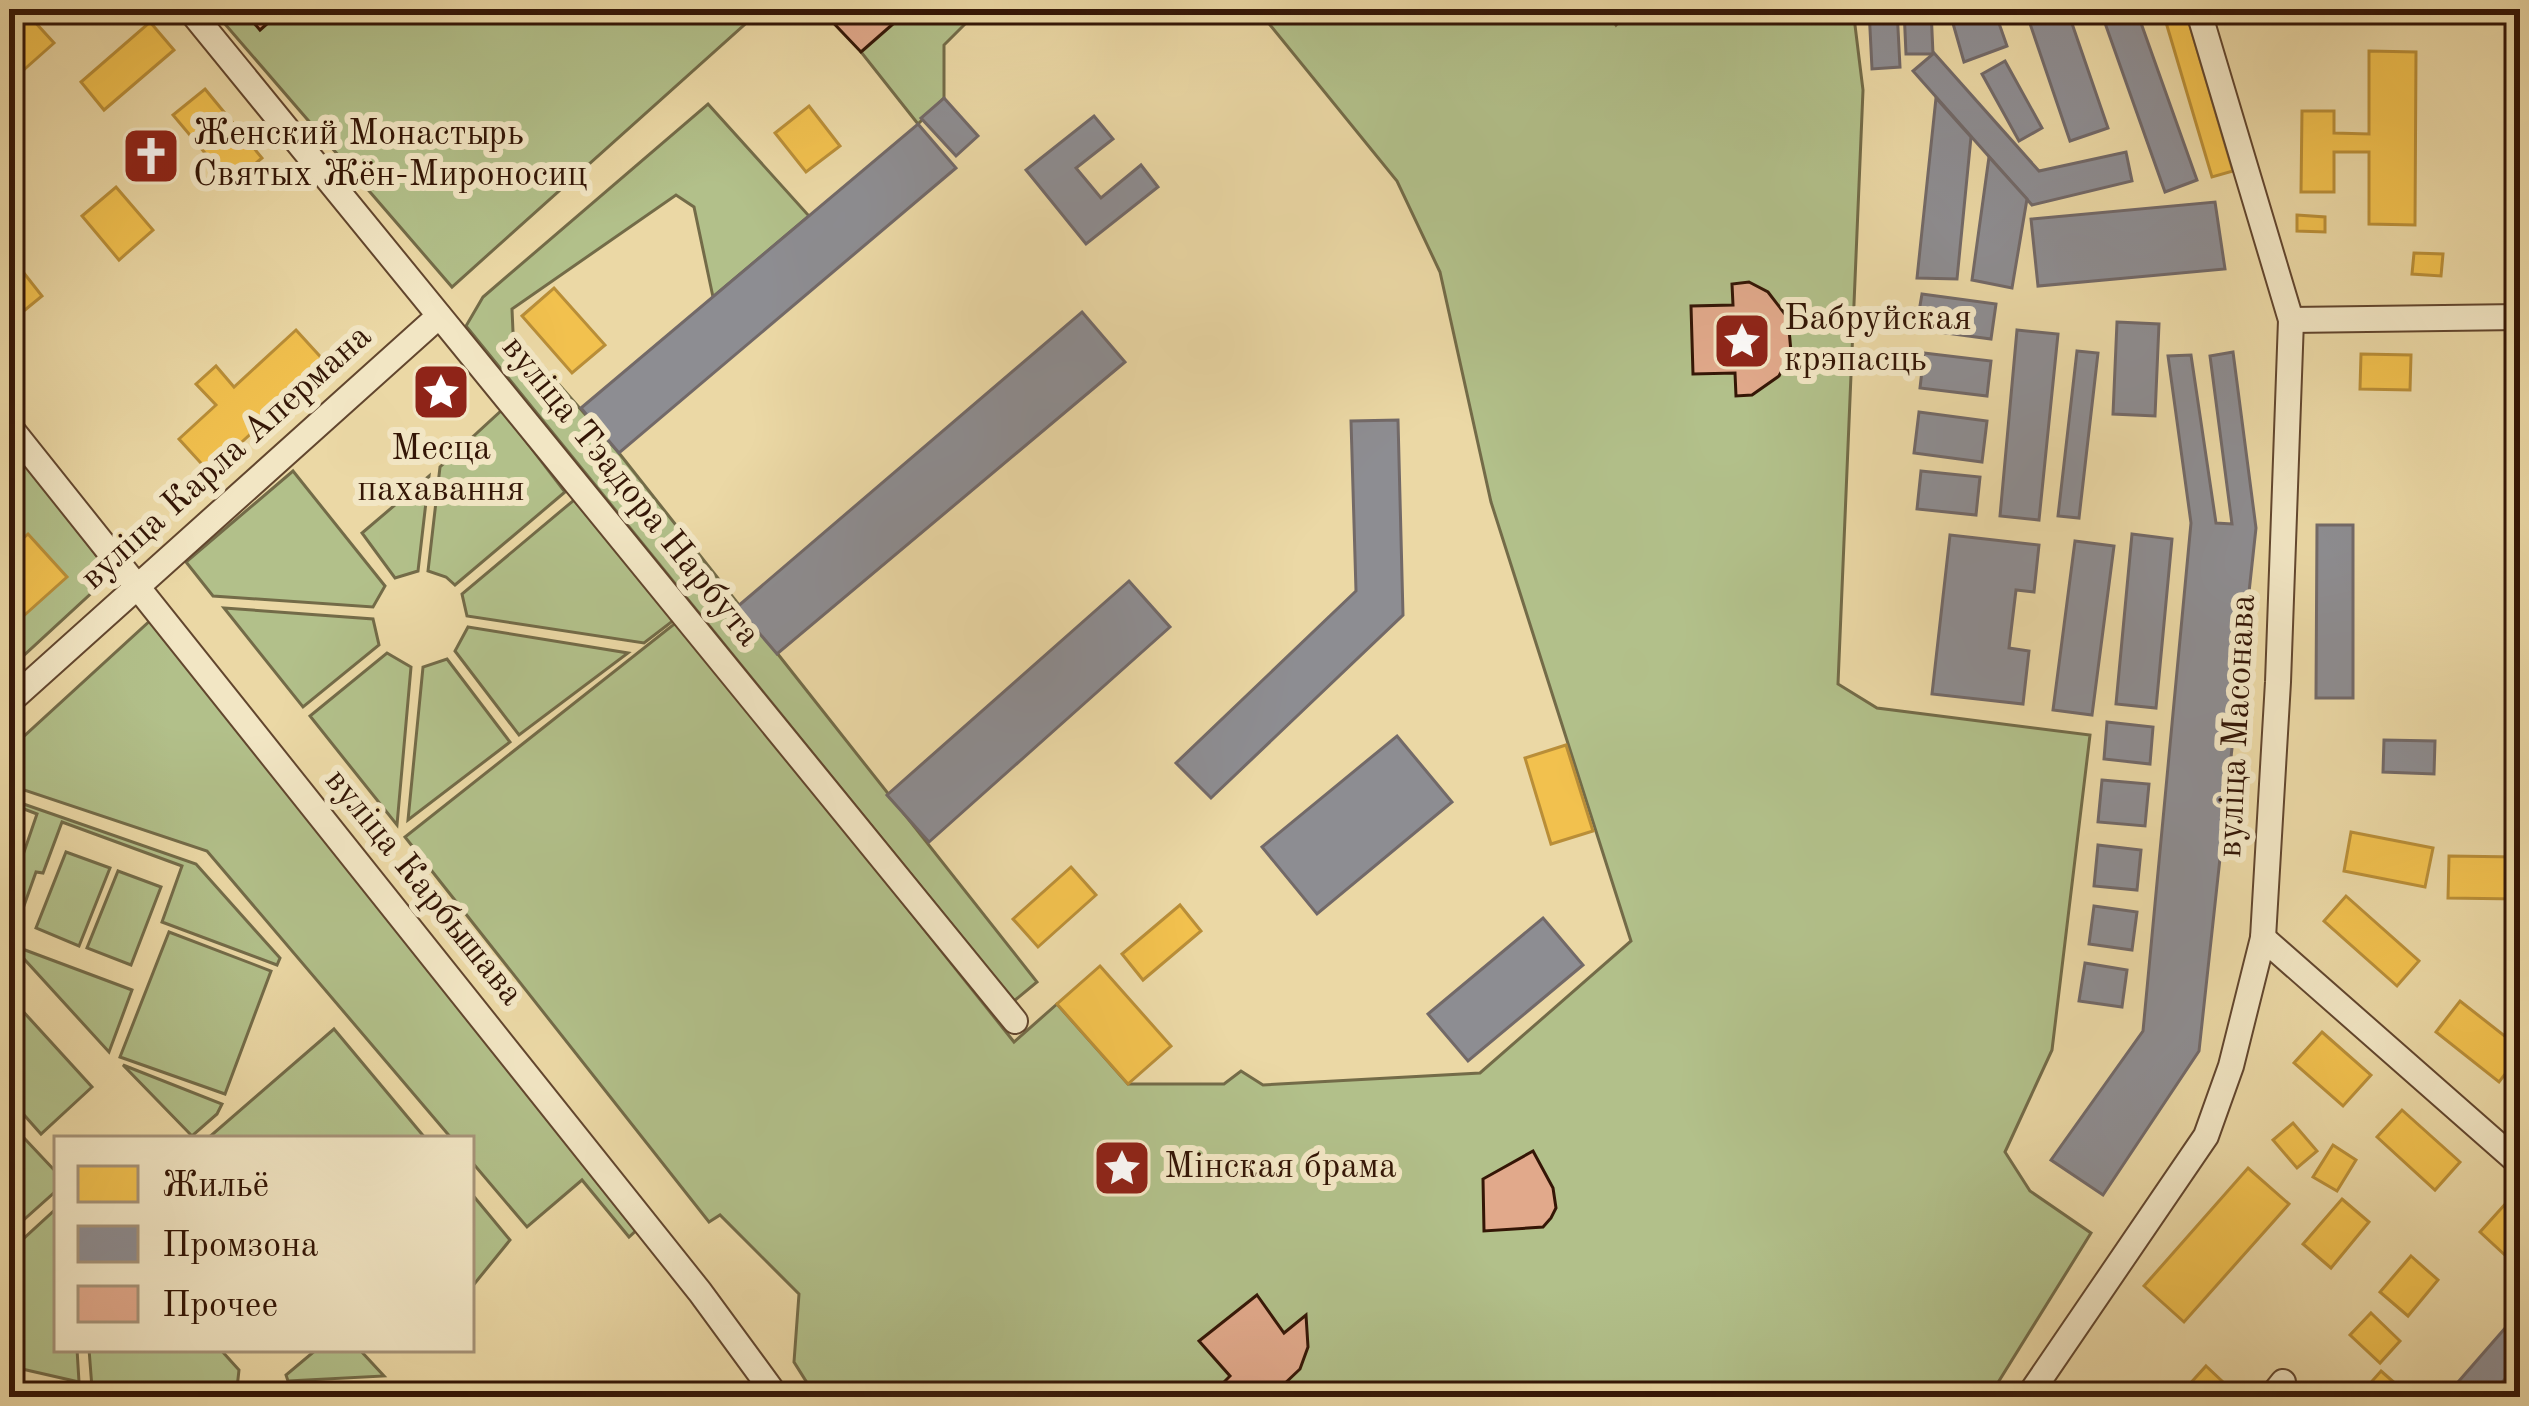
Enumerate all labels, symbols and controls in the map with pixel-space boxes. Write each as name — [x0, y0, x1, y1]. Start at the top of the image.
place label: Женский Монастырь Святых Жён-Мироносиц — [193, 117, 587, 194]
church icon: Женский Монастырь Святых Жён-Мироносиц — [120, 125, 182, 187]
place label: Бабруйская крэпасць — [1784, 302, 1972, 379]
place icon: Бабруйская крэпасць — [1711, 310, 1773, 372]
street label: вуліца Карла Апермана — [75, 318, 379, 597]
street label: вуліца Тэадора Нарбута — [494, 330, 766, 654]
place icon: Месца пахавання — [410, 361, 472, 423]
place label: Месца пахавання — [357, 432, 525, 509]
street label: вуліца Масонава — [2213, 593, 2263, 859]
street label: вуліца Карбышава — [317, 763, 529, 1013]
legend — [54, 1136, 474, 1352]
place icon: Мінская брама — [1091, 1137, 1153, 1199]
place label: Мінская брама — [1164, 1150, 1397, 1186]
text: Жильё — [162, 1169, 269, 1205]
text: Промзона — [162, 1229, 319, 1265]
text: Прочее — [162, 1289, 278, 1325]

